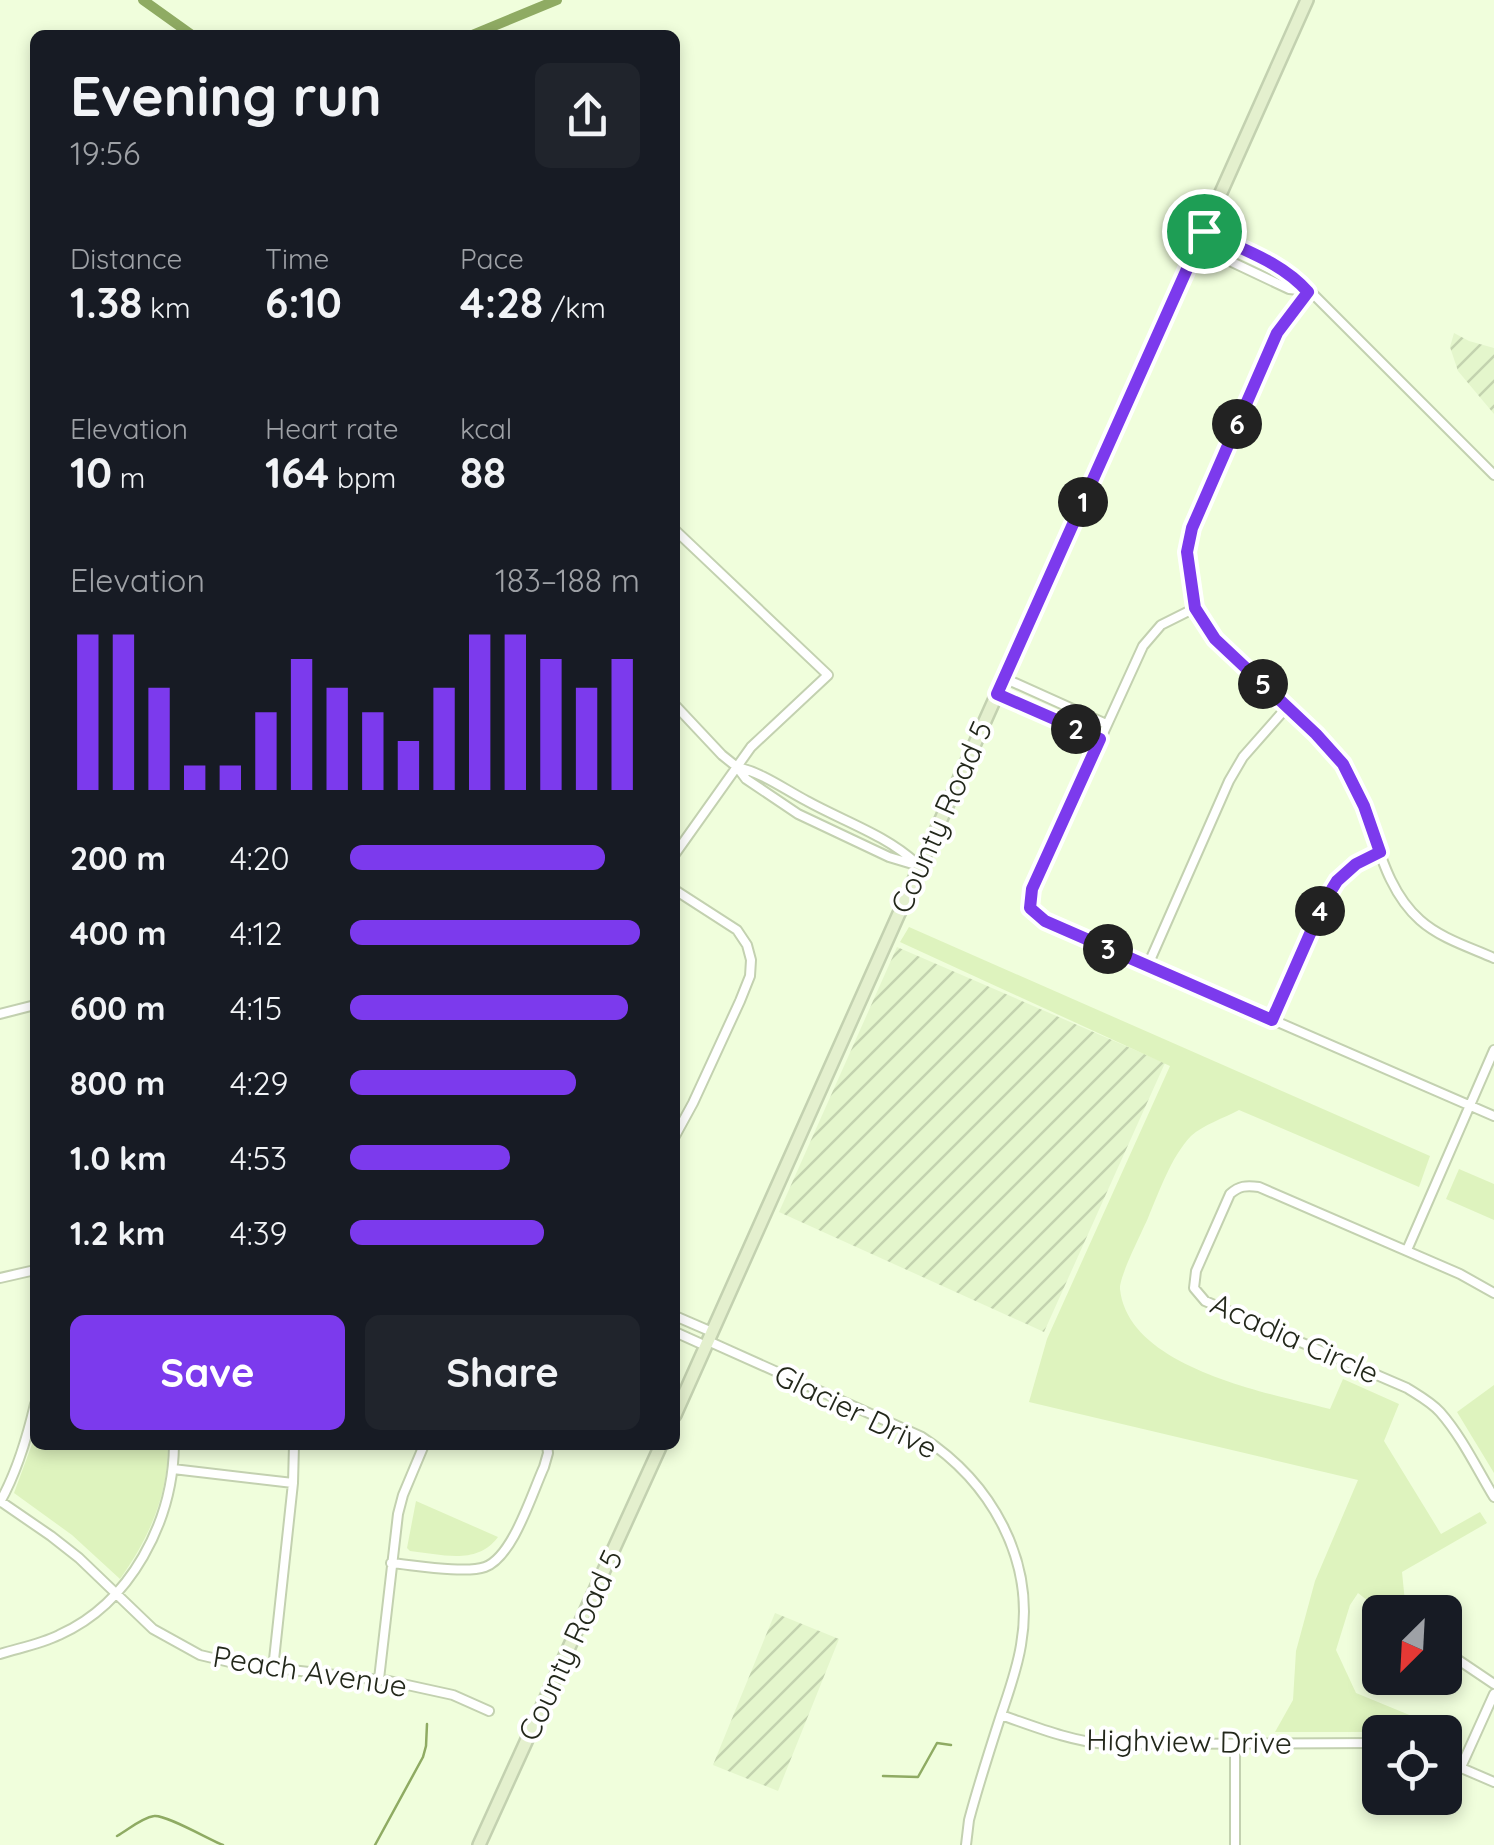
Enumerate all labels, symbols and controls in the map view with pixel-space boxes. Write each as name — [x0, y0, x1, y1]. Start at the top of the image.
text: Evening run — [70, 61, 382, 130]
button: share — [535, 63, 640, 168]
text: 19:56 — [70, 133, 140, 173]
pin — [1162, 189, 1247, 274]
icon: arrive — [1177, 204, 1232, 259]
text: Distance — [70, 241, 182, 276]
text: Time — [265, 241, 329, 276]
text: Pace — [460, 241, 524, 276]
text: 1.38 — [70, 276, 142, 329]
text: 6:10 — [265, 276, 342, 329]
text: 4:28 — [460, 276, 543, 329]
text: km — [142, 290, 191, 325]
text: /km — [543, 290, 606, 325]
pin: 6 — [1212, 399, 1262, 449]
text: 6 — [1229, 406, 1245, 441]
text: Elevation — [70, 411, 188, 446]
text: Heart rate — [265, 411, 399, 446]
text: kcal — [460, 411, 512, 446]
text: 10 — [70, 446, 112, 499]
text: 164 — [265, 446, 329, 499]
text: 88 — [460, 446, 506, 499]
text: m — [112, 460, 145, 495]
text: bpm — [329, 460, 396, 495]
pin: 1 — [1058, 477, 1108, 527]
text: 1 — [1078, 484, 1088, 519]
text: Elevation — [70, 560, 205, 600]
text: 183–188 m — [495, 560, 640, 600]
pin: 5 — [1238, 659, 1288, 709]
text: 5 — [1255, 666, 1271, 701]
pin: 2 — [1051, 704, 1101, 754]
text: 2 — [1068, 711, 1084, 746]
street label: County Road 5 — [882, 715, 1000, 919]
text: 200 m — [70, 838, 166, 878]
text: 4:20 — [230, 838, 290, 878]
pin: 4 — [1295, 886, 1345, 936]
text: 4 — [1312, 893, 1328, 928]
text: 400 m — [70, 913, 167, 953]
text: 4:12 — [230, 913, 282, 953]
pin: 3 — [1083, 924, 1133, 974]
text: 3 — [1100, 931, 1116, 966]
text: 600 m — [70, 988, 165, 1028]
text: 4:15 — [230, 988, 282, 1028]
text: 800 m — [70, 1063, 165, 1103]
text: 4:29 — [230, 1063, 288, 1103]
text: 1.0 km — [70, 1138, 167, 1178]
text: 4:53 — [230, 1138, 287, 1178]
text: 1.2 km — [70, 1213, 165, 1253]
text: 4:39 — [230, 1213, 287, 1253]
street label: Acadia Circle — [1205, 1284, 1385, 1392]
button: Save — [70, 1315, 345, 1430]
button: Share — [365, 1315, 640, 1430]
street label: Glacier Drive — [768, 1355, 944, 1467]
street label: County Road 5 — [509, 1543, 631, 1747]
north arrow — [1362, 1595, 1462, 1695]
map controls — [1362, 1595, 1462, 1815]
street label: Peach Avenue — [210, 1637, 410, 1705]
button: locate — [1362, 1715, 1462, 1815]
street label: Highview Drive — [1086, 1720, 1292, 1762]

